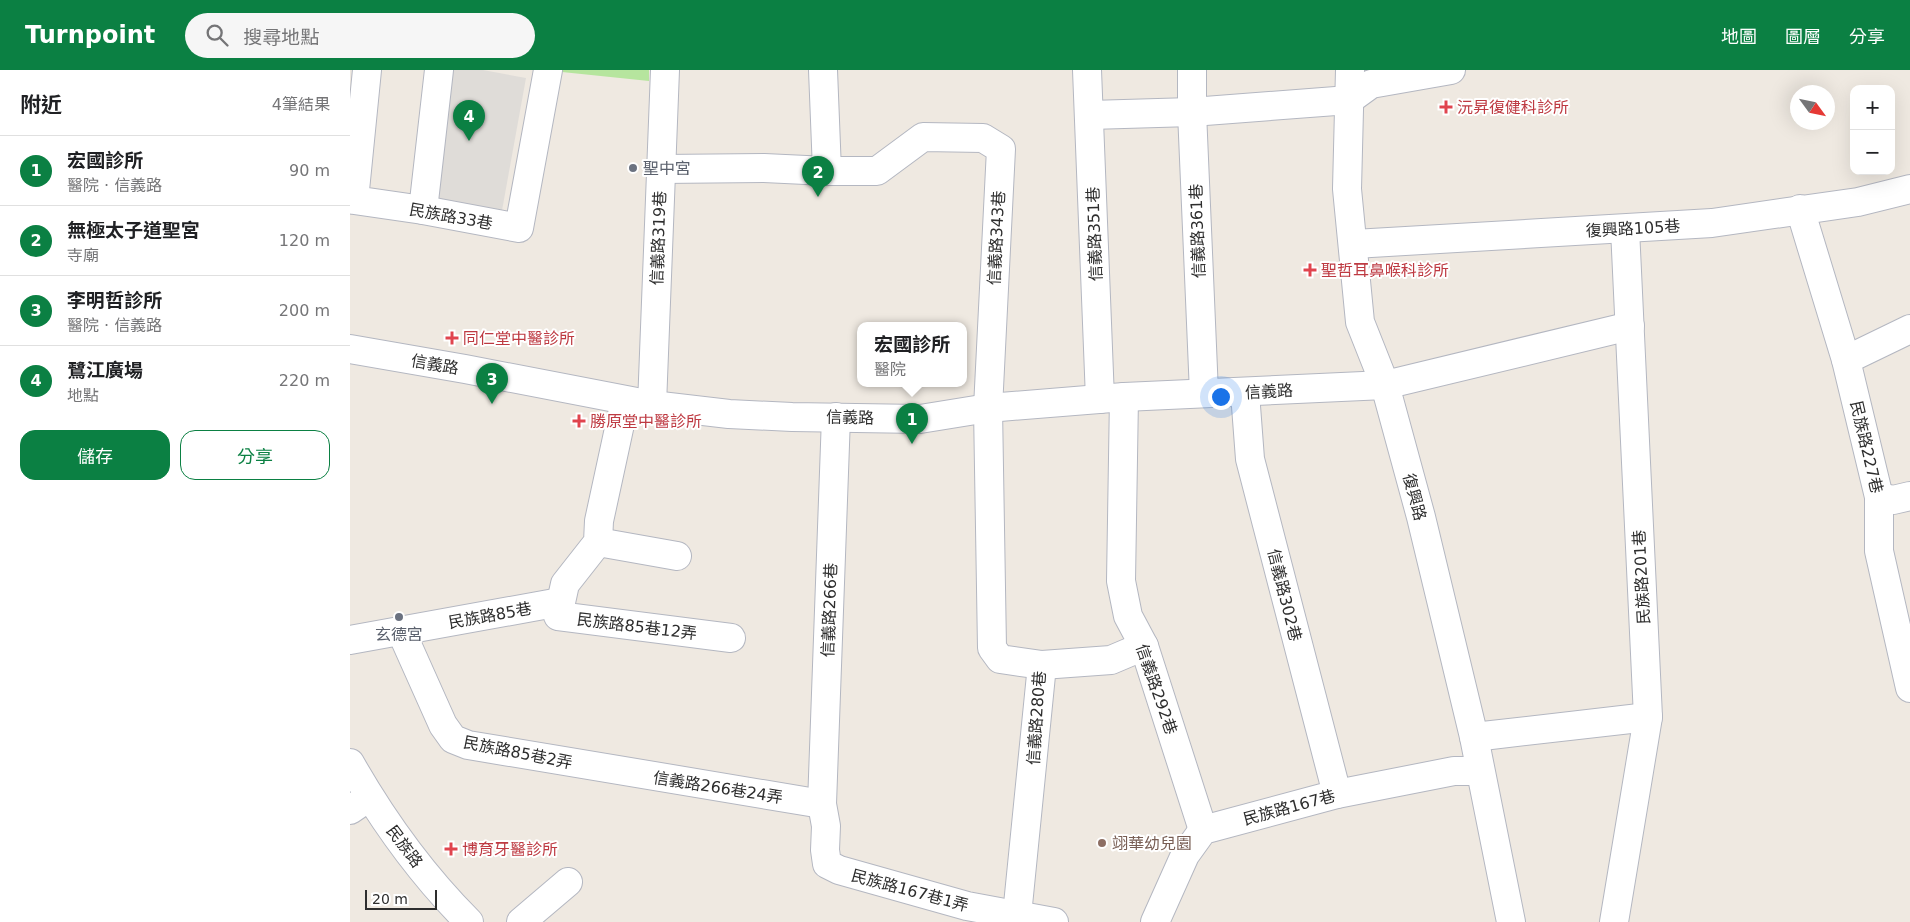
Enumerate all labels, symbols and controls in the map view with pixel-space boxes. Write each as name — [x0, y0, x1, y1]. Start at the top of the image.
search box — [185, 13, 535, 58]
text: Turnpoint — [25, 21, 155, 49]
icon: search — [203, 21, 231, 49]
text: 搜尋地點 — [243, 26, 319, 48]
text: 地圖 — [1721, 26, 1757, 47]
text: 圖層 — [1785, 26, 1821, 47]
text: 分享 — [1849, 26, 1885, 47]
north arrow — [1790, 85, 1835, 130]
map controls — [1850, 85, 1895, 175]
button: + — [1850, 85, 1895, 130]
text: 附近 — [20, 93, 62, 117]
text: 4筆結果 — [272, 95, 330, 114]
place label: 沅昇復健科診所 — [1457, 98, 1569, 117]
pin: 4 — [453, 100, 485, 141]
marker: 沅昇復健科診所 — [1439, 100, 1453, 114]
button: − — [1850, 130, 1895, 175]
text: 宏國診所 — [67, 149, 143, 171]
pin: 2 — [802, 156, 834, 197]
place label: 聖中宮 — [643, 159, 691, 178]
text: 1 — [30, 161, 42, 180]
text: 90 m — [289, 161, 330, 180]
marker: 聖中宮 — [627, 162, 639, 174]
text: 醫院 · 信義路 — [67, 176, 162, 195]
street label: 信義路361巷 — [1186, 183, 1209, 279]
street label: 信義路351巷 — [1083, 186, 1106, 282]
street label: 信義路319巷 — [647, 190, 670, 286]
street label: 信義路343巷 — [985, 190, 1008, 286]
street label: 民族路33巷 — [408, 200, 494, 233]
street label: 復興路105巷 — [1585, 217, 1681, 240]
text: 無極太子道聖宮 — [67, 219, 200, 241]
text: 2 — [30, 231, 42, 250]
text: 120 m — [279, 231, 330, 250]
text: 寺廟 — [67, 246, 99, 265]
place label: 聖哲耳鼻喉科診所 — [1321, 261, 1449, 280]
marker: 聖哲耳鼻喉科診所 — [1303, 263, 1317, 277]
text: 李明哲診所 — [67, 289, 162, 311]
text: 3 — [30, 301, 42, 320]
text: 200 m — [279, 301, 330, 320]
text: 醫院 · 信義路 — [67, 316, 162, 335]
popup — [857, 322, 967, 387]
place label: 同仁堂中醫診所 — [463, 329, 575, 348]
marker: 同仁堂中醫診所 — [445, 331, 459, 345]
text: 宏國診所 — [874, 333, 950, 355]
street label: 信義路 — [410, 351, 460, 378]
text: 鷺江廣場 — [67, 359, 143, 381]
text: 醫院 — [874, 360, 906, 379]
pin: 3 — [476, 363, 508, 404]
text: 4 — [30, 371, 42, 390]
text: 220 m — [279, 371, 330, 390]
street label: 信義路 — [1245, 381, 1293, 402]
your location — [1208, 384, 1234, 410]
text: 地點 — [67, 386, 99, 405]
street label: 民族路227巷 — [1847, 399, 1886, 495]
pin: 1 — [896, 403, 928, 444]
street label: 信義路 — [826, 408, 874, 427]
place label: 勝原堂中醫診所 — [590, 412, 702, 431]
marker: 勝原堂中醫診所 — [572, 414, 586, 428]
button: 儲存 — [20, 430, 170, 480]
button: 分享 — [180, 430, 330, 480]
street label: 復興路 — [1399, 471, 1430, 523]
street label: 民族路201巷 — [1630, 529, 1653, 625]
street label: 信義路302巷 — [1264, 547, 1305, 643]
street label: 信義路266巷 — [818, 562, 841, 658]
street label: 民族路85巷 — [447, 599, 533, 632]
street label: 民族路85巷12弄 — [576, 610, 698, 643]
marker: 玄德宮 — [393, 611, 405, 623]
place label: 玄德宮 — [375, 625, 423, 644]
street label: 信義路292巷 — [1132, 641, 1181, 737]
street label: 信義路280巷 — [1024, 670, 1049, 766]
street label: 民族路85巷2弄 — [462, 733, 574, 772]
street label: 信義路266巷24弄 — [652, 768, 784, 807]
street label: 民族路167巷 — [1241, 786, 1337, 829]
street label: 民族路 — [383, 821, 427, 871]
place label: 翊華幼兒園 — [1112, 834, 1192, 853]
marker: 翊華幼兒園 — [1096, 837, 1108, 849]
place label: 博育牙醫診所 — [462, 840, 558, 859]
marker: 博育牙醫診所 — [444, 842, 458, 856]
street label: 民族路167巷1弄 — [849, 866, 971, 915]
scale bar — [365, 887, 438, 910]
text: 20 m — [372, 891, 408, 907]

